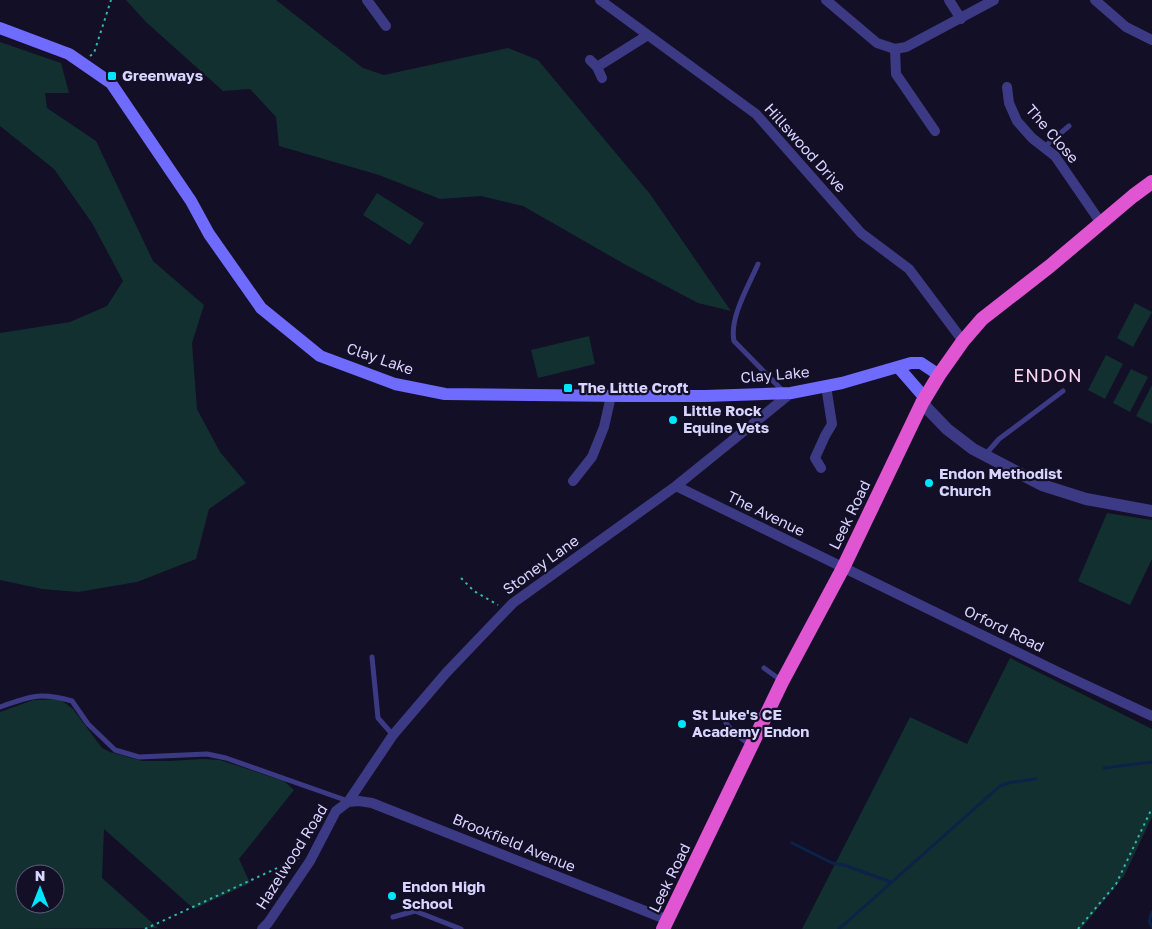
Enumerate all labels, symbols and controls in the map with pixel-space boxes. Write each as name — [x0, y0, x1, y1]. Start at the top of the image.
place label: Greenways — [122, 66, 203, 84]
marker: Greenways — [106, 70, 118, 82]
street label: Hillswood Drive — [761, 99, 850, 196]
street label: The Close — [1023, 100, 1083, 166]
street label: Clay Lake — [345, 338, 416, 378]
street label: Clay Lake — [740, 362, 811, 386]
district label: ENDON — [1013, 364, 1083, 386]
place label: The Little Croft — [578, 378, 688, 396]
marker: The Little Croft — [562, 382, 574, 394]
place label: Little Rock Equine Vets — [683, 401, 769, 436]
marker: Little Rock Equine Vets — [667, 414, 679, 426]
place label: Endon Methodist Church — [939, 464, 1062, 499]
street label: Leek Road — [825, 477, 874, 552]
marker: Endon Methodist Church — [923, 477, 935, 489]
street label: The Avenue — [725, 487, 808, 540]
street label: Stoney Lane — [499, 531, 582, 598]
street label: Orford Road — [961, 601, 1047, 655]
place label: St Luke's CE Academy Endon — [692, 705, 809, 740]
marker: St Luke's CE Academy Endon — [676, 718, 688, 730]
street label: Hazelwood Road — [252, 801, 331, 912]
street label: Brookfield Avenue — [450, 809, 579, 875]
street label: Leek Road — [645, 840, 694, 915]
north arrow — [15, 864, 65, 914]
text: N — [35, 867, 45, 884]
place label: Endon High School — [402, 877, 485, 912]
marker: Endon High School — [386, 890, 398, 902]

